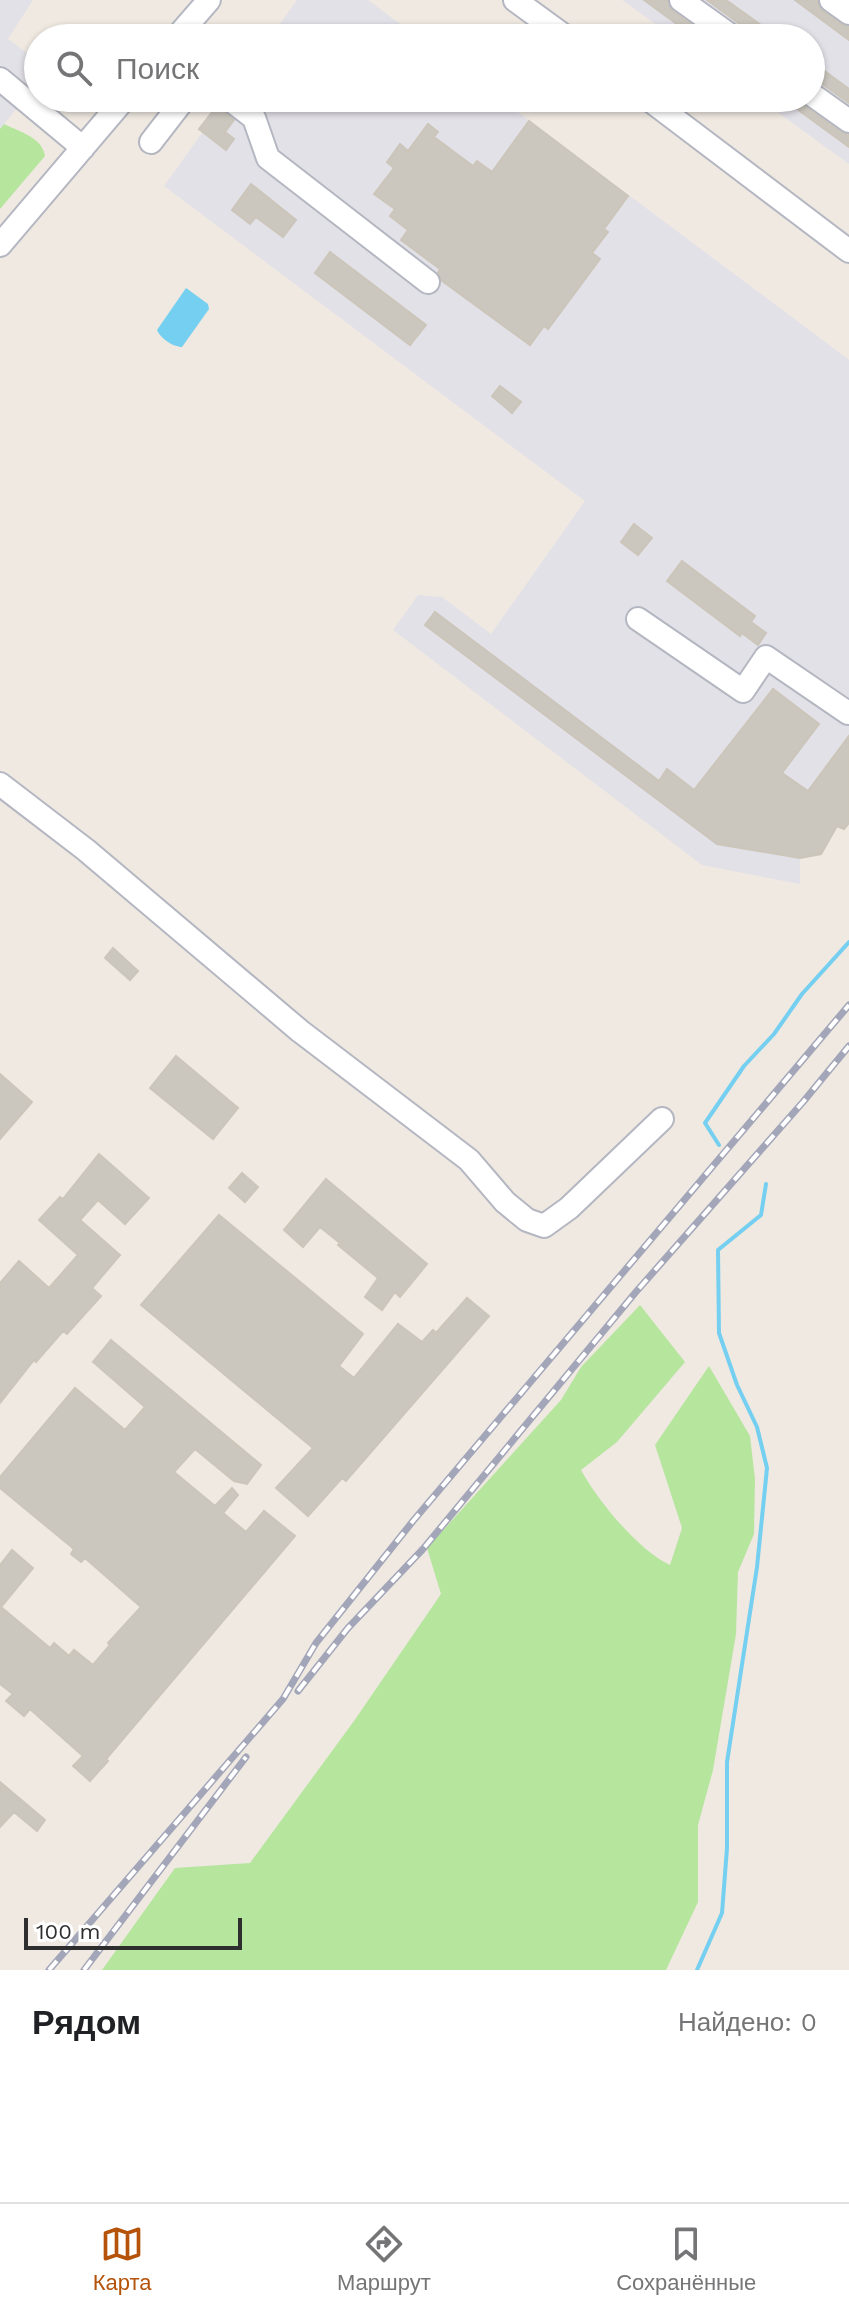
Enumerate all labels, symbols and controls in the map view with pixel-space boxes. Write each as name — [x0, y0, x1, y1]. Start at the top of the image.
search box — [24, 24, 825, 112]
icon: search — [52, 46, 96, 90]
text: Поиск — [116, 51, 199, 86]
scale bar — [24, 1914, 242, 1950]
text: 100 m — [36, 1919, 100, 1944]
text: Рядом — [32, 2002, 141, 2042]
text: Найдено: 0 — [678, 2007, 817, 2037]
tab: Карта — [93, 2222, 152, 2296]
tab: Маршрут — [337, 2222, 431, 2296]
tab: Сохранённые — [616, 2222, 756, 2296]

